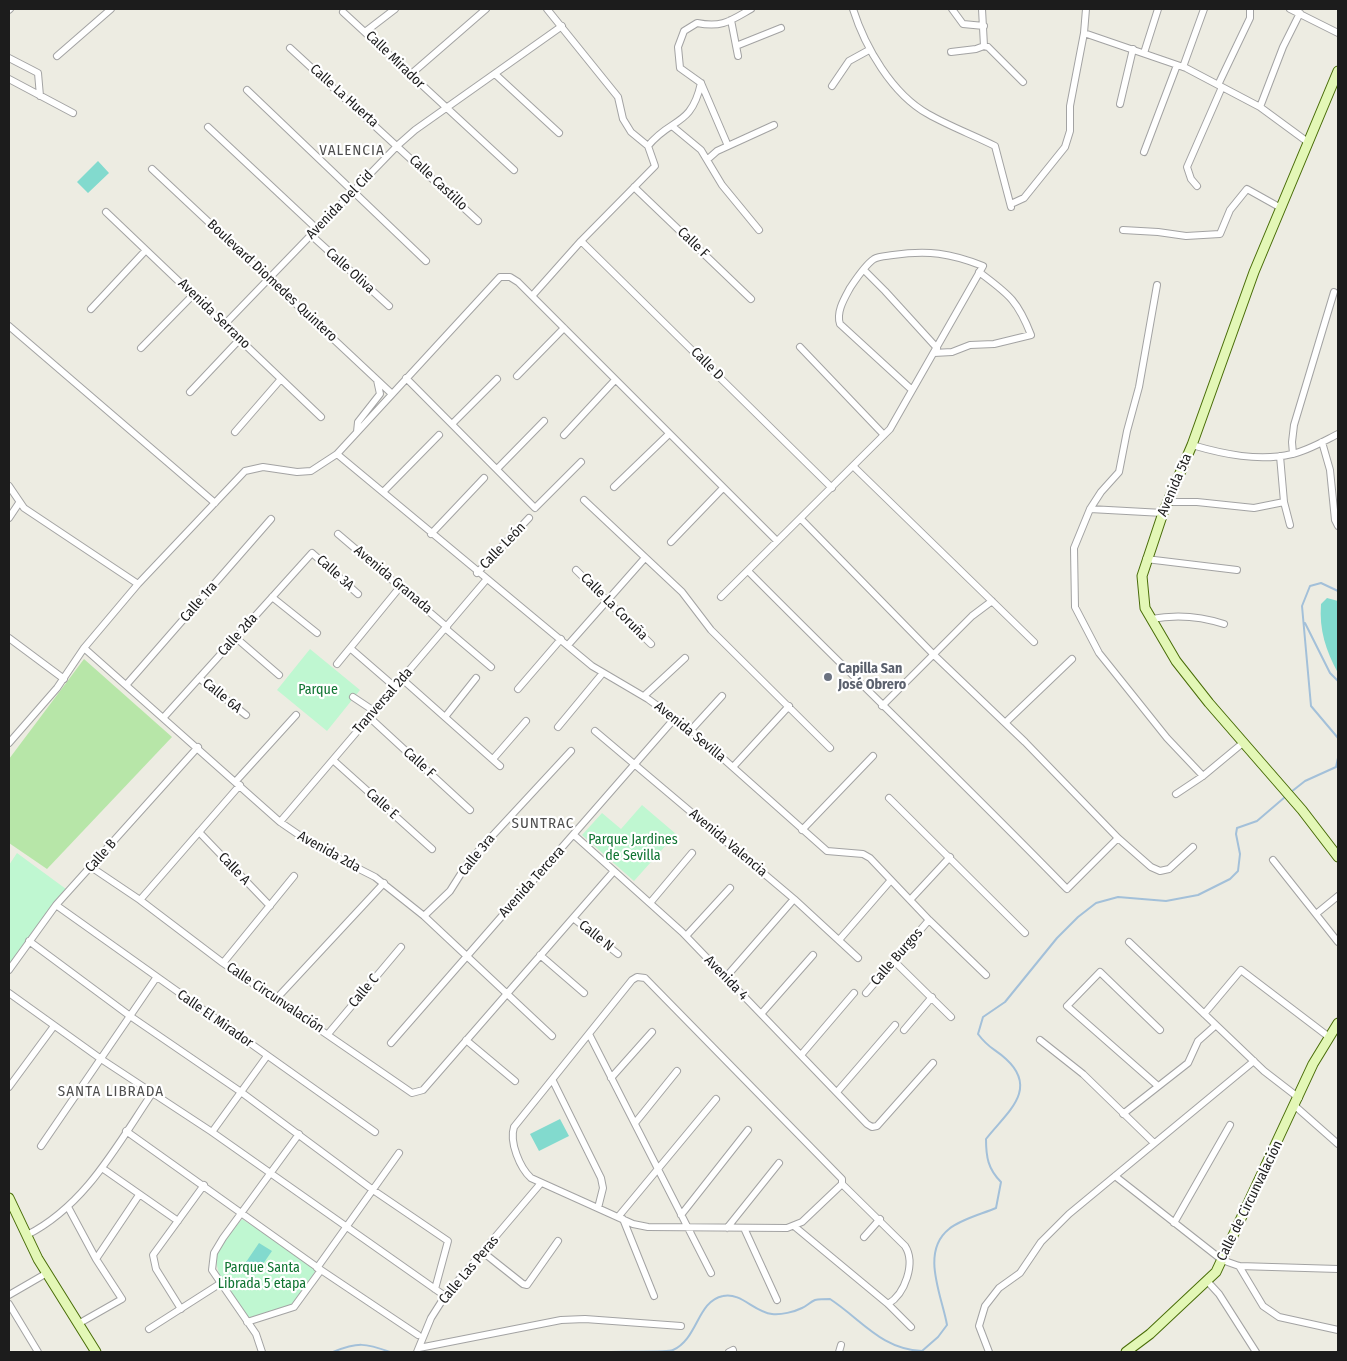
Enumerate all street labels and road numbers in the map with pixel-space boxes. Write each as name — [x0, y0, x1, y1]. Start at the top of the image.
street label: Calle Mirador — [362, 28, 428, 92]
street label: Calle La Huerta — [306, 61, 382, 131]
street label: Calle Castillo — [405, 152, 471, 214]
street label: Avenida Del Cid — [303, 167, 377, 243]
street label: Boulevard Diomedes Quintero — [204, 216, 340, 346]
street label: Calle F — [674, 224, 712, 262]
street label: Calle Oliva — [322, 245, 378, 297]
street label: Avenida Serrano — [174, 275, 254, 353]
street label: Calle D — [687, 344, 727, 384]
street label: Avenida 5ta — [1154, 451, 1196, 519]
street label: Calle León — [477, 519, 529, 573]
street label: Avenida Granada — [350, 542, 436, 618]
street label: Calle 3A — [313, 552, 357, 594]
street label: Calle La Coruña — [577, 570, 651, 644]
street label: Calle 1ra — [177, 578, 221, 626]
street label: Calle 2da — [215, 610, 261, 660]
street label: Tranversal 2da — [350, 664, 416, 738]
street label: Calle 6A — [199, 675, 245, 717]
street label: Avenida Sevilla — [651, 698, 729, 766]
street label: Calle F — [400, 744, 438, 782]
street label: Calle E — [362, 785, 402, 823]
street label: Avenida Valencia — [686, 806, 770, 880]
street label: Avenida 2da — [295, 828, 363, 876]
street label: Calle 3ra — [455, 831, 499, 879]
street label: Calle B — [82, 836, 120, 876]
street label: Avenida Tercera — [496, 843, 568, 921]
street label: Calle A — [215, 849, 253, 889]
street label: Calle N — [575, 917, 617, 955]
street label: Calle Burgos — [868, 925, 926, 989]
street label: Avenida 4 — [701, 952, 751, 1004]
street label: Calle Circunvalación — [223, 959, 327, 1037]
street label: Calle C — [345, 971, 383, 1011]
street label: Calle El Mirador — [174, 987, 256, 1051]
street label: Calle de Circunvalación — [1214, 1138, 1286, 1264]
street label: Calle Las Peras — [435, 1232, 503, 1308]

